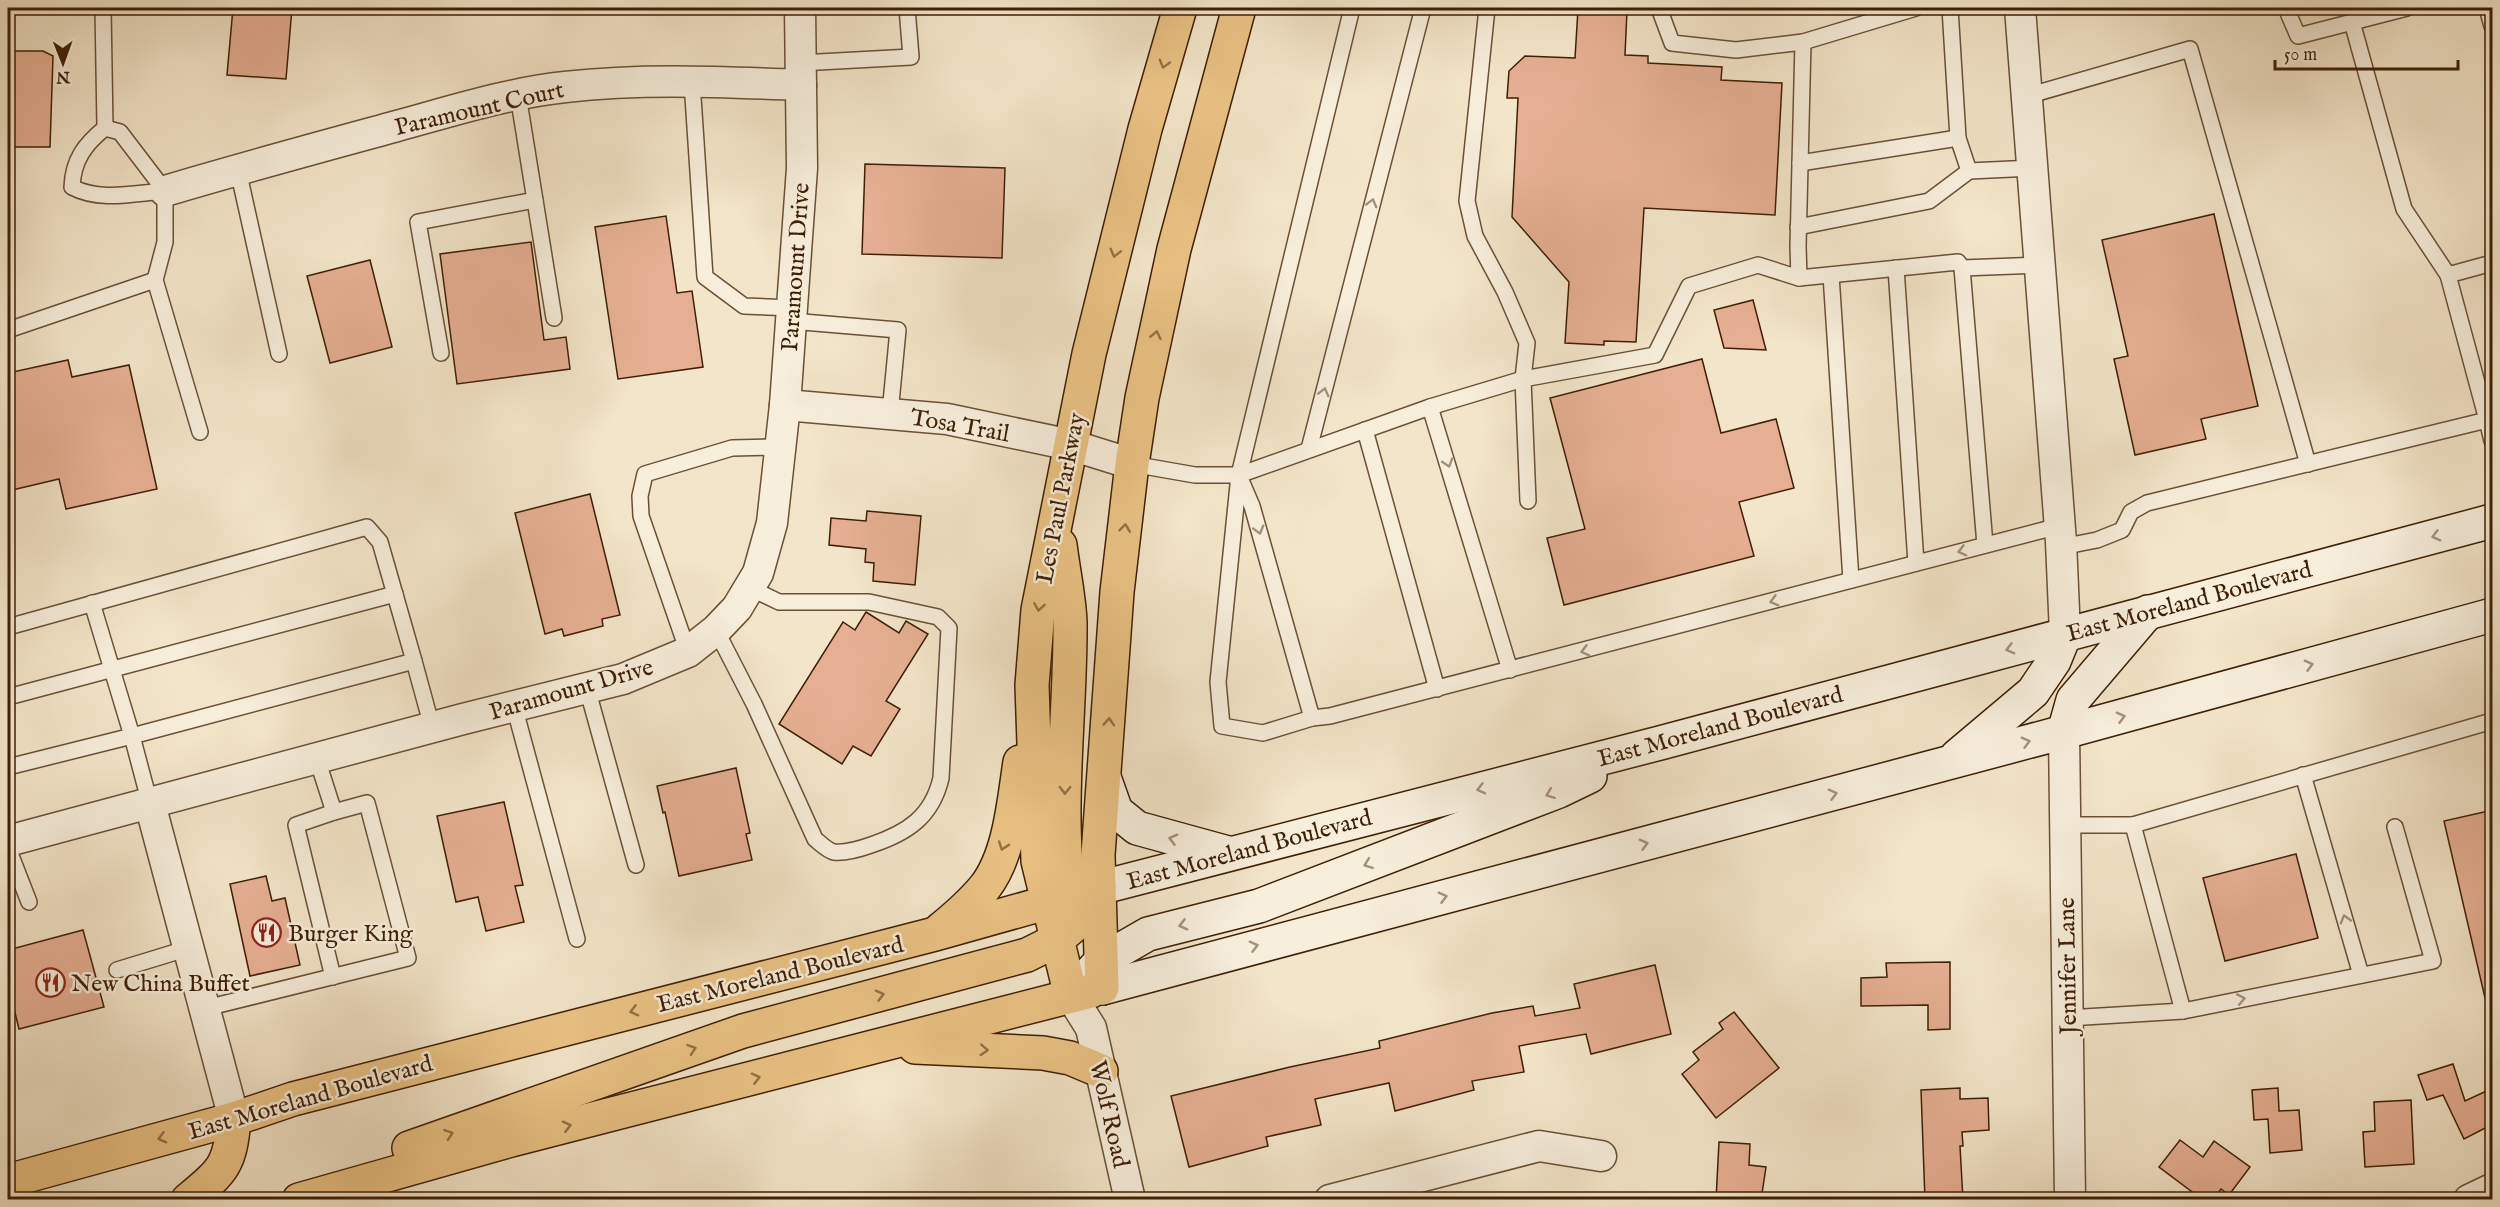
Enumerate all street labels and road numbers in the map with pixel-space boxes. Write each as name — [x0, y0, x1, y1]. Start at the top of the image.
street label: Paramount Court — [392, 75, 567, 144]
street label: Paramount Drive — [775, 182, 818, 353]
street label: Tosa Trail — [908, 403, 1012, 451]
street label: Les Paul Parkway — [1030, 410, 1093, 586]
street label: East Moreland Boulevard — [2063, 555, 2316, 650]
street label: Paramount Drive — [486, 652, 657, 729]
street label: East Moreland Boulevard — [1594, 680, 1847, 775]
street label: East Moreland Boulevard — [1123, 803, 1376, 898]
street label: Jennifer Lane — [2052, 897, 2085, 1038]
street label: East Moreland Boulevard — [654, 930, 907, 1021]
street label: East Moreland Boulevard — [185, 1049, 436, 1148]
street label: Wolf Road — [1081, 1058, 1136, 1171]

